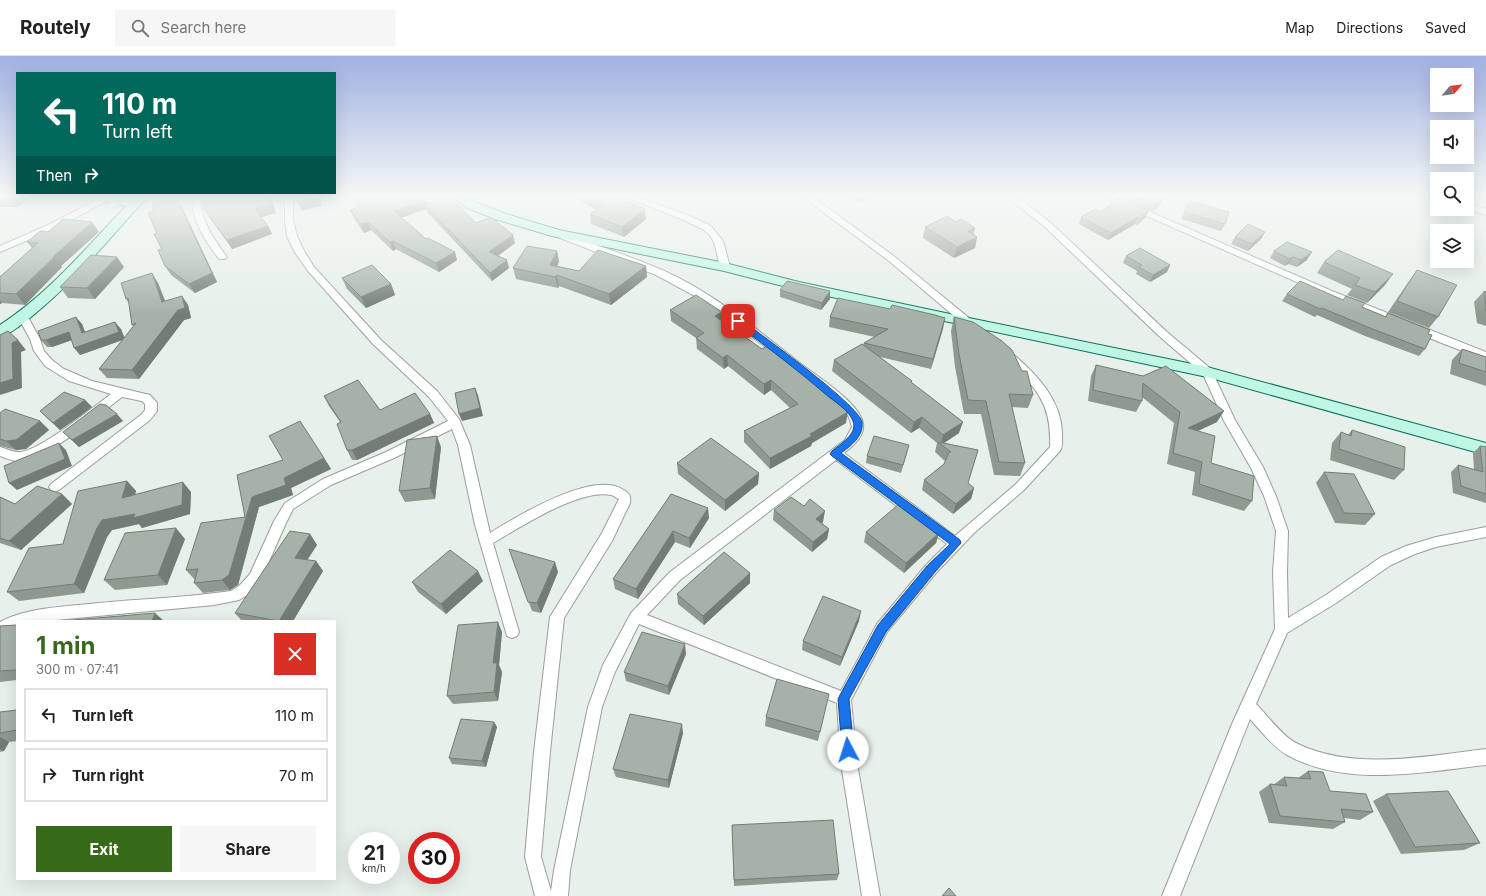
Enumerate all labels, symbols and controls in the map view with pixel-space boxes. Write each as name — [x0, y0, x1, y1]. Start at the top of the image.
search box — [115, 10, 395, 46]
text: Routely — [20, 16, 91, 39]
icon: search — [129, 17, 151, 39]
text: Search here — [161, 18, 246, 37]
text: Map — [1285, 19, 1314, 36]
text: Directions — [1336, 19, 1403, 36]
text: Saved — [1425, 19, 1466, 36]
north arrow — [1430, 68, 1474, 112]
map controls — [1430, 68, 1474, 268]
text: 110 m — [102, 87, 177, 121]
icon: left — [36, 88, 88, 140]
button: sound — [1430, 120, 1474, 164]
text: Turn left — [102, 121, 172, 142]
icon: right — [80, 164, 102, 186]
text: Then — [36, 166, 72, 185]
button: search — [1430, 172, 1474, 216]
button: layers — [1430, 224, 1474, 268]
pin — [721, 304, 755, 338]
icon: arrive — [727, 310, 749, 332]
text: 1 min — [36, 631, 95, 660]
button: close — [274, 633, 316, 675]
text: 300 m · 07:41 — [36, 661, 119, 677]
icon: left — [38, 704, 60, 726]
text: Turn left — [72, 706, 133, 725]
text: 110 m — [275, 706, 314, 725]
position arrow — [827, 729, 869, 771]
icon: right — [38, 764, 60, 786]
text: Turn right — [72, 766, 144, 785]
text: 70 m — [279, 766, 314, 785]
button: Exit — [36, 826, 172, 872]
button: Share — [180, 826, 316, 872]
speed limit sign: 30 — [408, 832, 460, 884]
text: 21 — [363, 841, 385, 865]
text: km/h — [362, 862, 386, 874]

